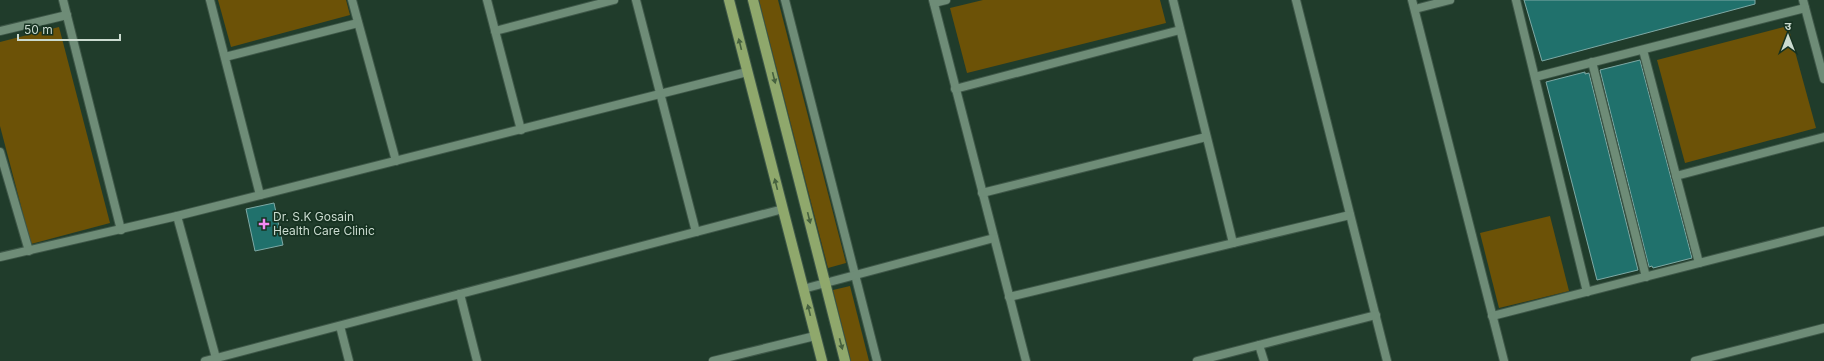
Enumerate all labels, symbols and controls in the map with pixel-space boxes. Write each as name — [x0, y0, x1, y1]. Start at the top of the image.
scale bar — [18, 16, 120, 42]
north arrow — [1768, 16, 1808, 56]
text: उ — [1785, 19, 1792, 33]
text: 50 m — [24, 22, 53, 37]
one-way arrow — [737, 38, 743, 51]
one-way arrow — [772, 72, 778, 84]
one-way arrow — [773, 178, 779, 190]
place label: Dr. S.K Gosain Health Care Clinic — [273, 209, 375, 238]
one-way arrow — [806, 212, 812, 224]
marker: Dr. S.K Gosain Health Care Clinic — [258, 218, 270, 230]
one-way arrow — [805, 303, 811, 316]
one-way arrow — [838, 338, 844, 350]

